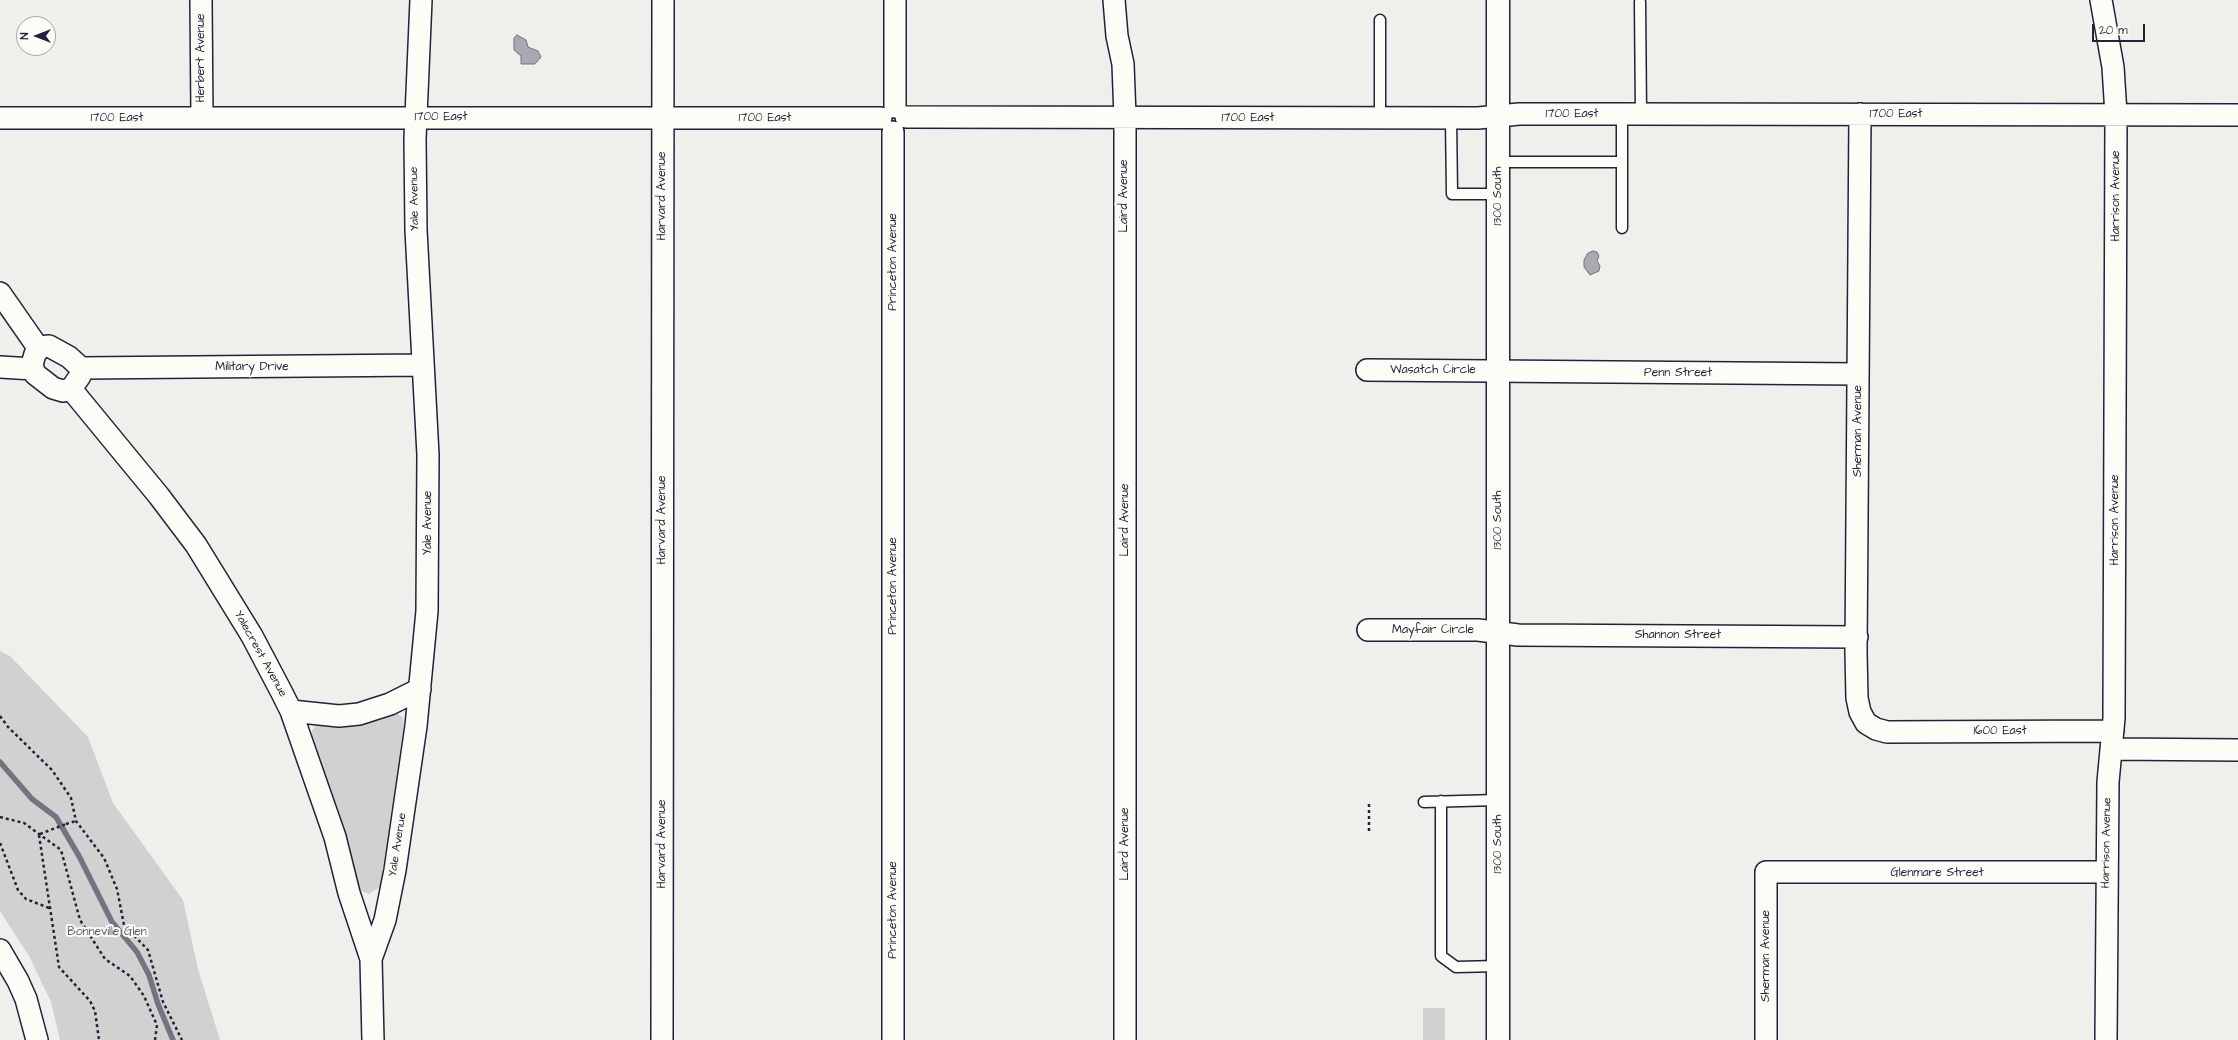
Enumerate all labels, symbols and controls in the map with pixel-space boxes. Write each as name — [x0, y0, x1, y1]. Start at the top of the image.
street label: Herbert Avenue — [194, 14, 208, 102]
north arrow — [16, 16, 56, 56]
scale bar — [2094, 16, 2147, 42]
text: 20 m — [2099, 22, 2128, 39]
text: N — [17, 33, 32, 39]
street label: 1700 East — [1546, 107, 1598, 121]
street label: 1700 East — [1870, 107, 1922, 121]
street label: 1700 East — [415, 110, 467, 124]
street label: 1700 East — [91, 111, 143, 125]
street label: 1700 East — [739, 111, 791, 125]
street label: 1700 East — [1222, 111, 1274, 125]
street label: Harrison Avenue — [2109, 151, 2123, 241]
street label: Harvard Avenue — [655, 152, 669, 240]
street label: Laird Avenue — [1117, 160, 1131, 232]
street label: Yale Avenue — [407, 167, 423, 231]
street label: 1300 South — [1491, 167, 1505, 225]
street label: Princeton Avenue — [886, 213, 900, 311]
street label: Military Drive — [215, 360, 289, 374]
street label: Wasatch Circle — [1390, 363, 1476, 377]
street label: Penn Street — [1644, 366, 1712, 380]
street label: Sherman Avenue — [1851, 385, 1865, 477]
street label: Harrison Avenue — [2108, 475, 2122, 565]
street label: Harvard Avenue — [655, 476, 669, 564]
street label: Laird Avenue — [1118, 484, 1132, 556]
street label: Yale Avenue — [421, 491, 435, 555]
street label: 1300 South — [1491, 491, 1505, 549]
street label: Princeton Avenue — [886, 537, 900, 635]
street label: Yalecrest Avenue — [230, 608, 290, 700]
street label: Mayfair Circle — [1392, 623, 1474, 637]
street label: Shannon Street — [1635, 628, 1721, 642]
street label: 1600 East — [1973, 724, 2027, 738]
street label: Harrison Avenue — [2099, 797, 2115, 889]
street label: Harvard Avenue — [655, 800, 669, 888]
street label: Laird Avenue — [1118, 808, 1132, 880]
street label: Yale Avenue — [386, 812, 410, 878]
street label: 1300 South — [1491, 815, 1505, 873]
street label: Princeton Avenue — [886, 861, 900, 959]
street label: Glenmare Street — [1890, 866, 1984, 880]
street label: Sherman Avenue — [1759, 910, 1773, 1002]
park label: Bonneville Glen — [67, 925, 147, 939]

